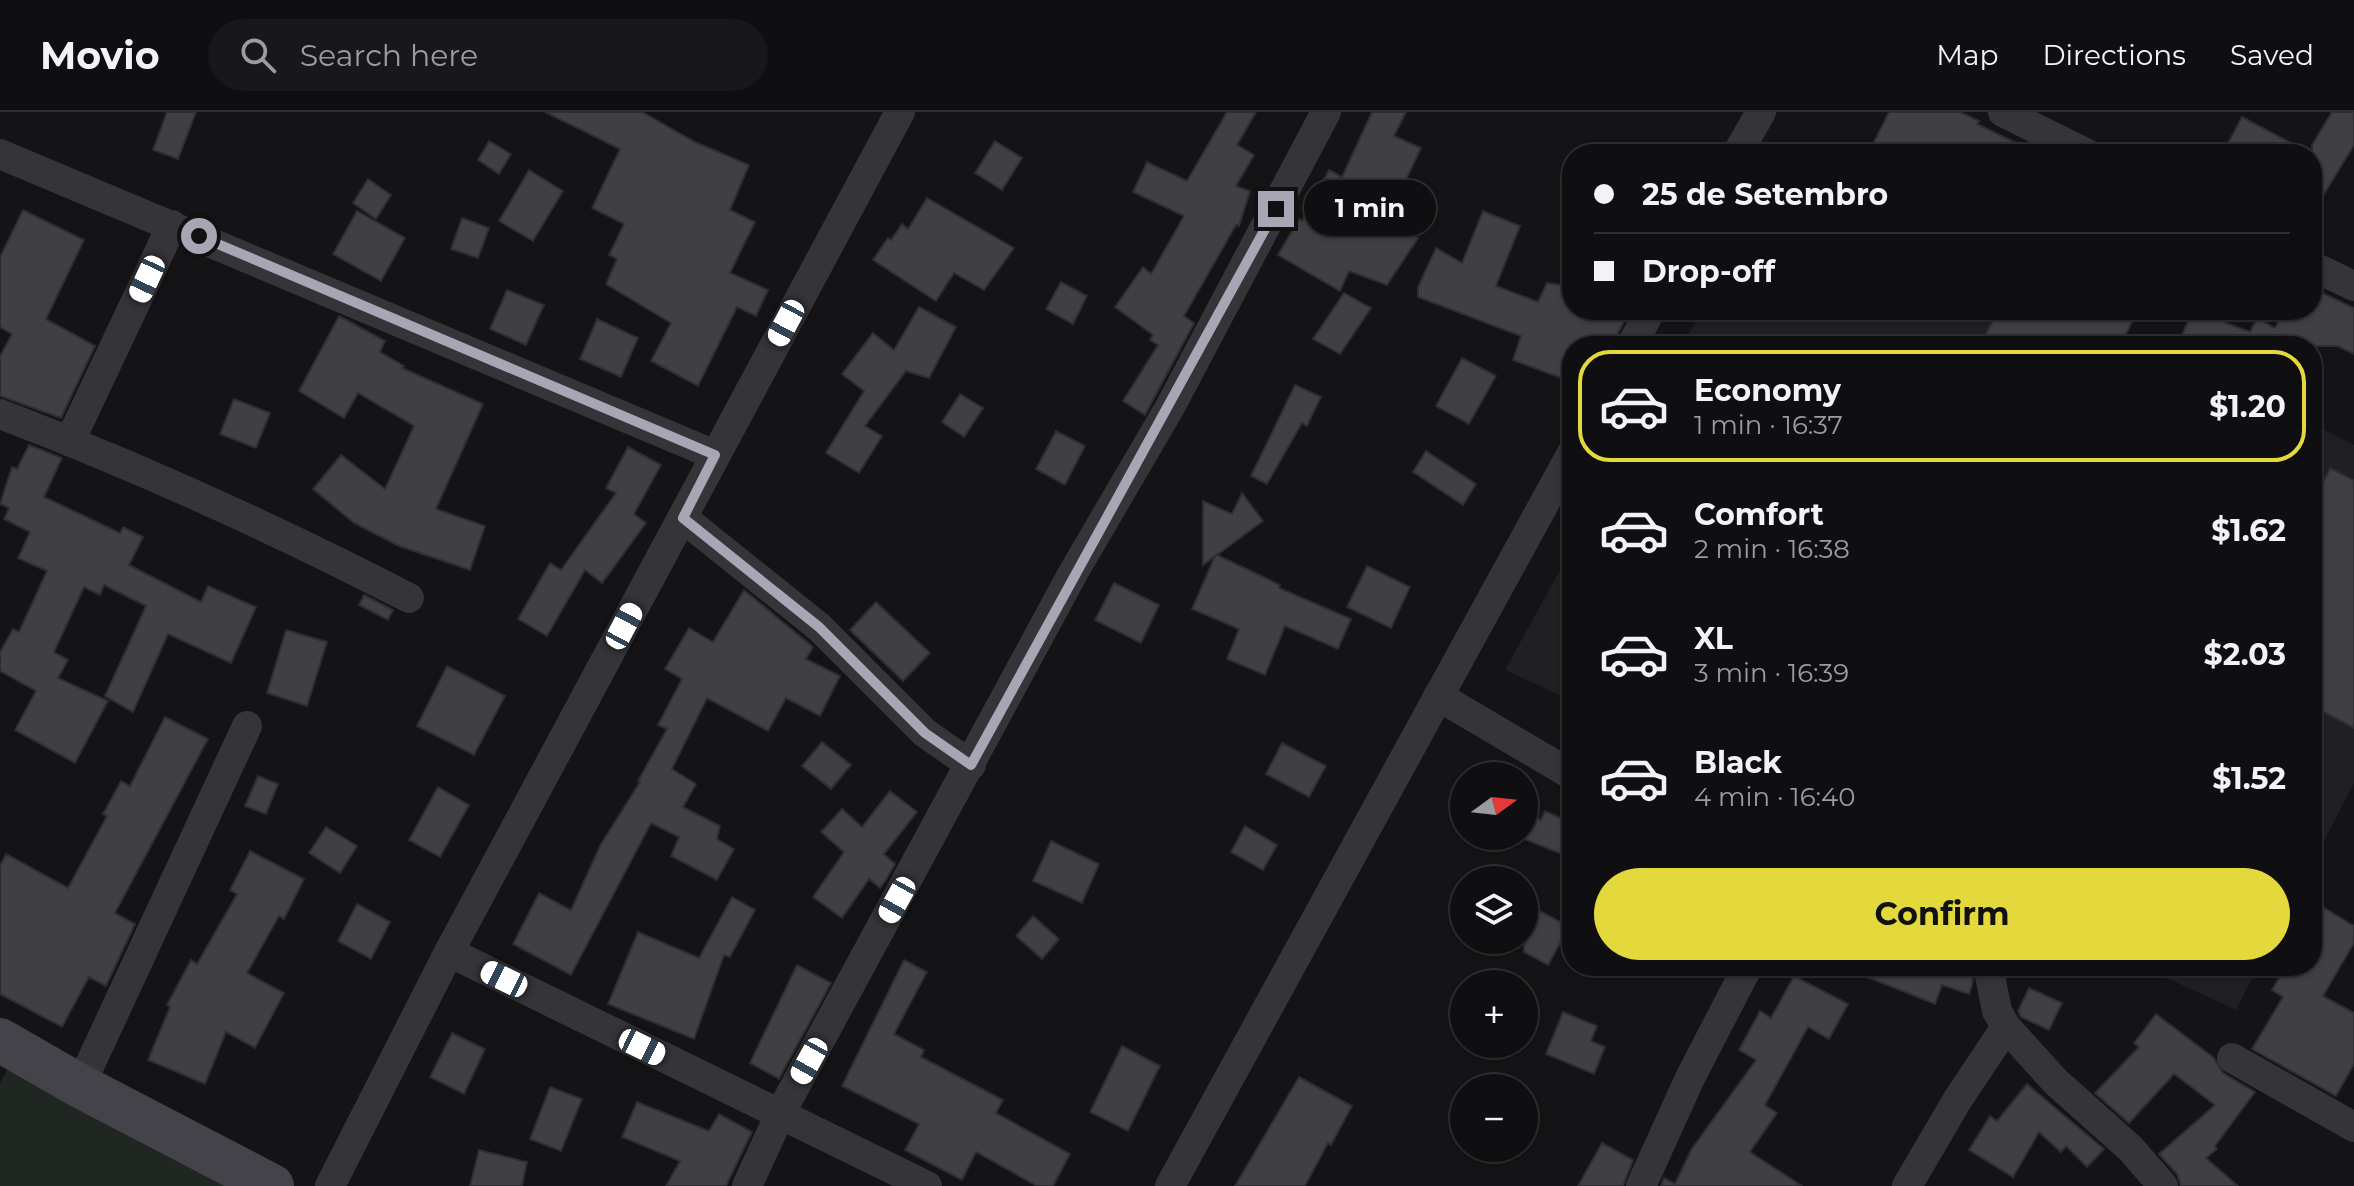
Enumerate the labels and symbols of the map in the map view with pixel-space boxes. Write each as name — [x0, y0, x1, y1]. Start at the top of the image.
callout: 1 min — [1304, 181, 1436, 237]
route end — [1258, 191, 1294, 227]
route start — [181, 218, 217, 254]
car — [126, 252, 168, 306]
car — [764, 296, 808, 350]
car — [602, 599, 646, 653]
north arrow — [1450, 762, 1538, 850]
car — [875, 873, 919, 927]
car — [477, 958, 531, 1000]
car — [615, 1026, 669, 1068]
car — [787, 1034, 831, 1088]

